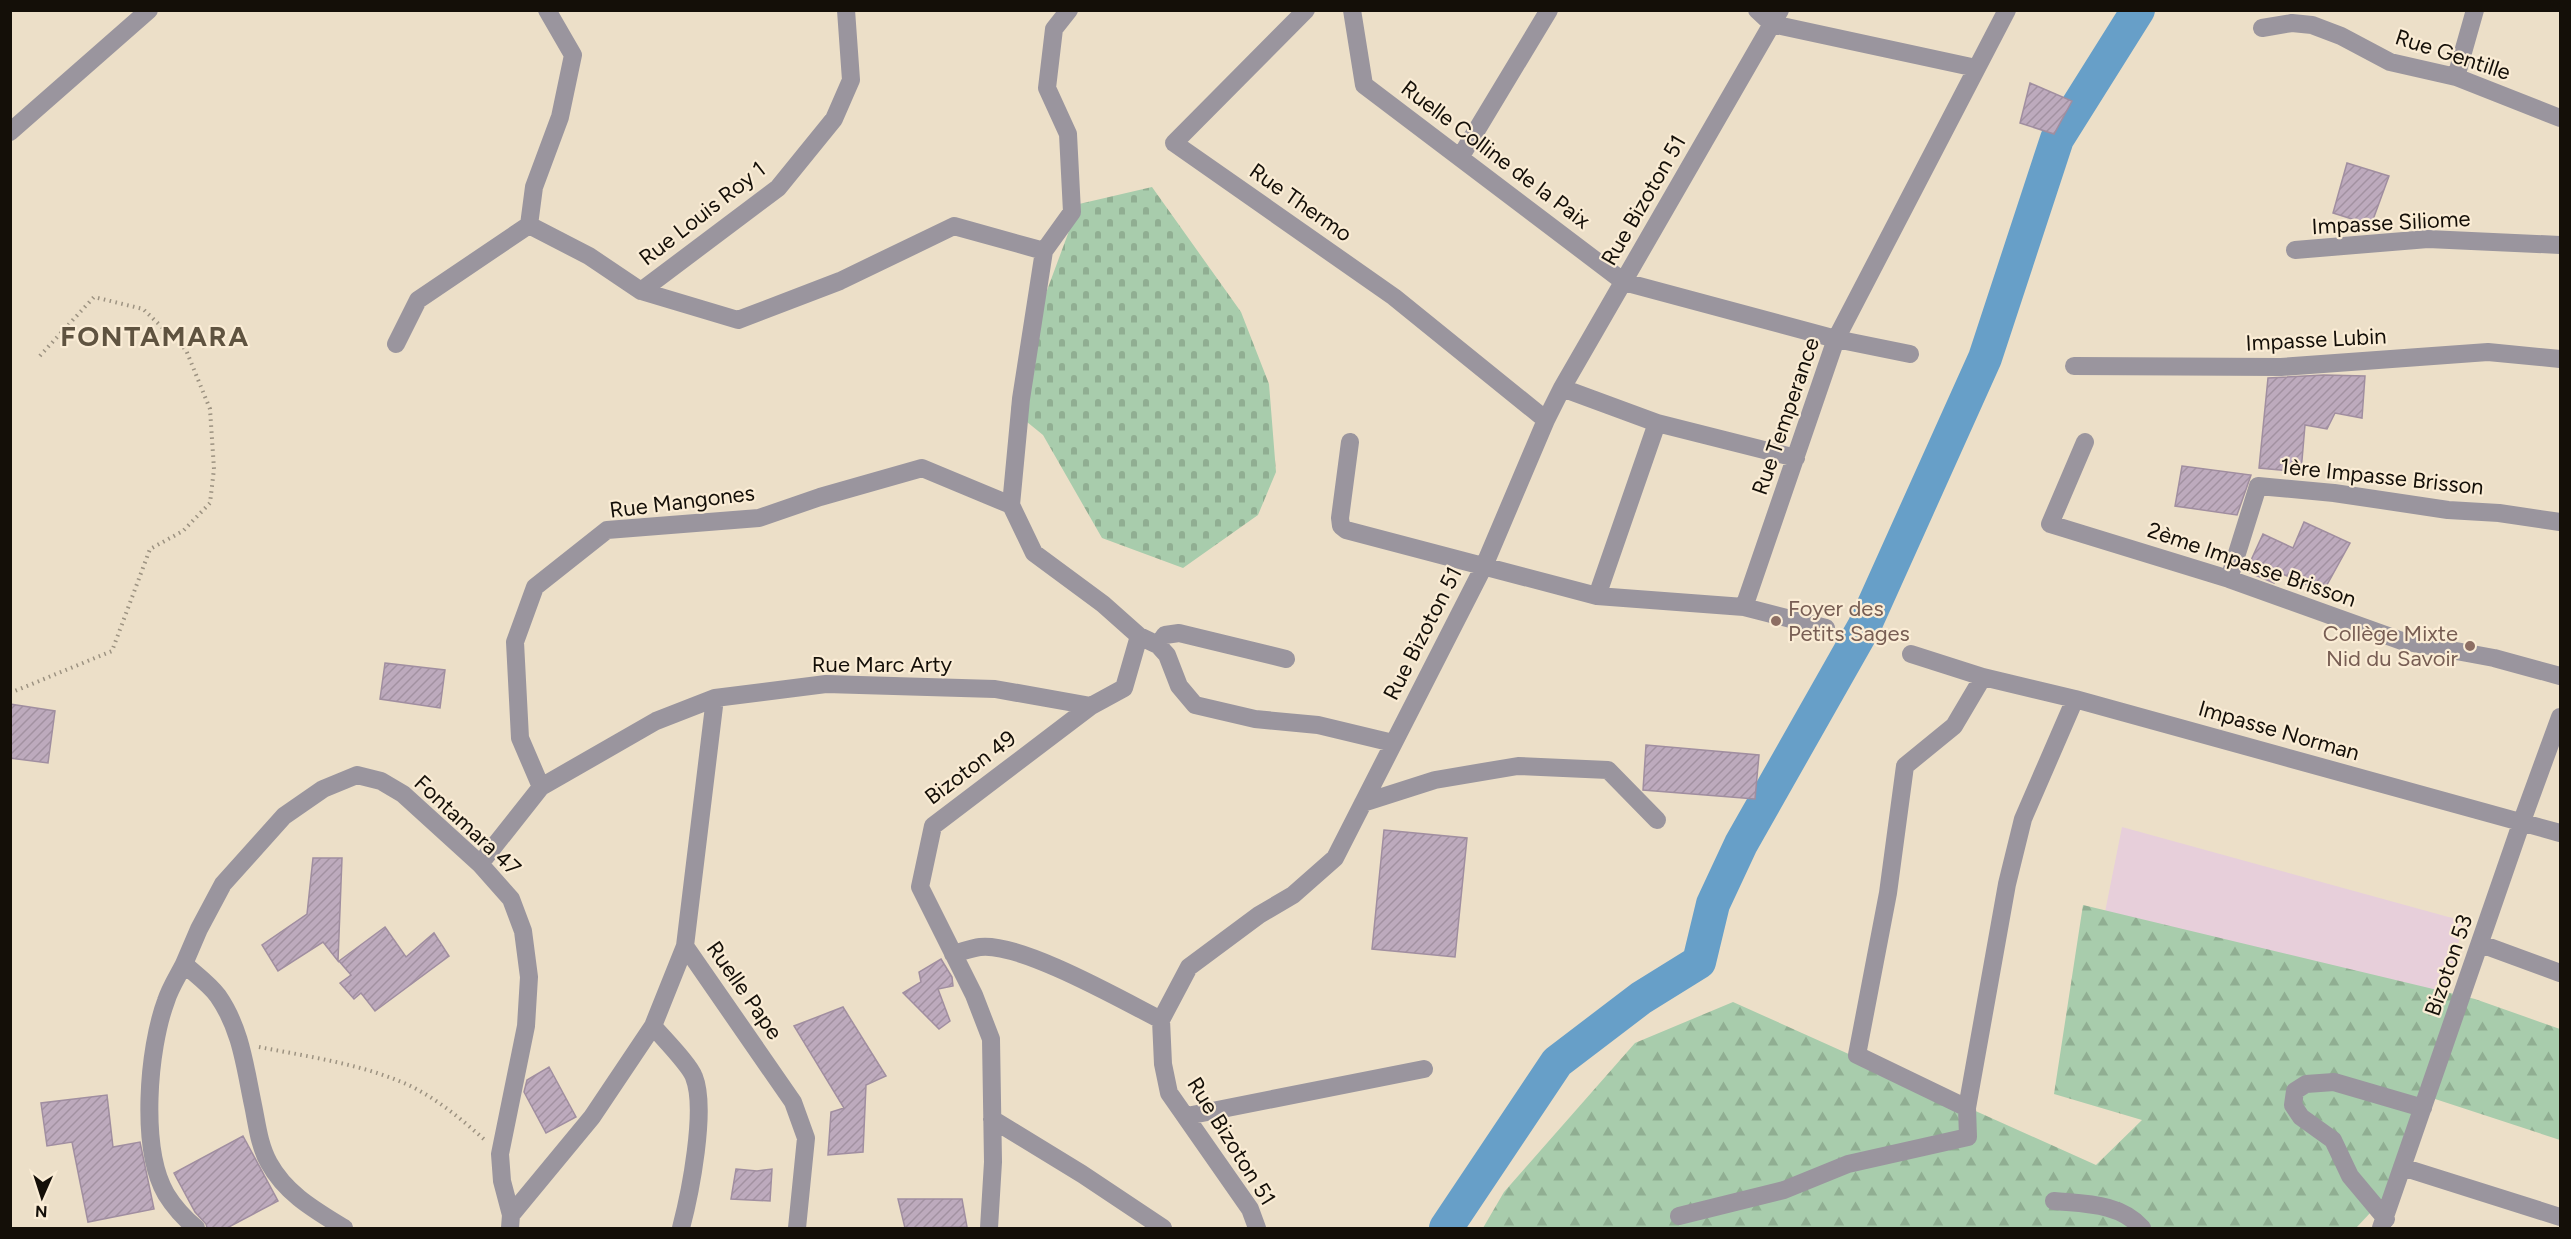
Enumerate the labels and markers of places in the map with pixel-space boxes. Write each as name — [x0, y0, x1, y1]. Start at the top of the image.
place label: Foyer des Petits Sages — [1788, 595, 1910, 647]
marker: Foyer des Petits Sages — [1769, 614, 1783, 628]
place label: Collège Mixte Nid du Savoir — [2323, 620, 2459, 672]
marker: Collège Mixte Nid du Savoir — [2463, 639, 2477, 653]

